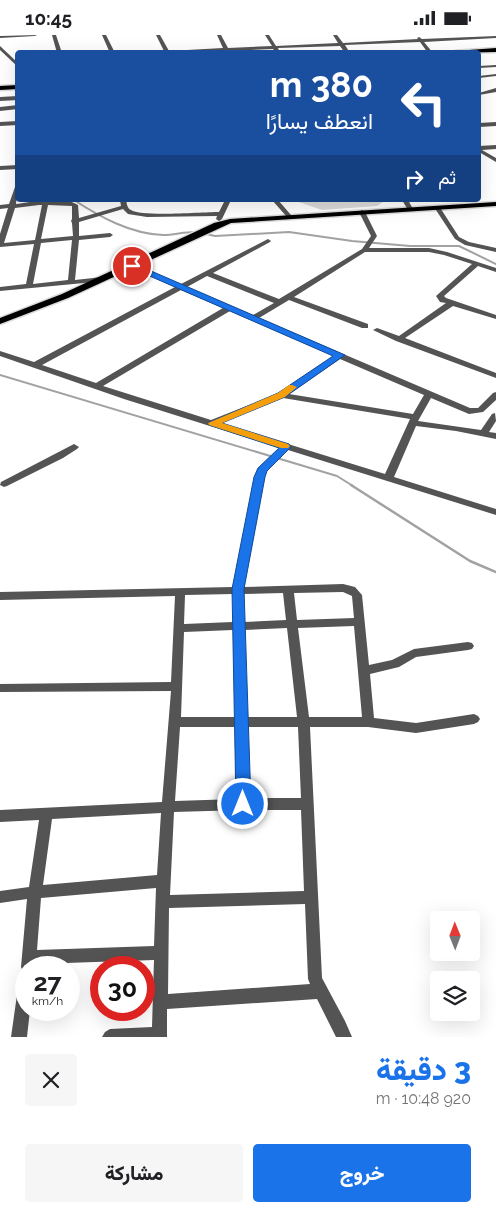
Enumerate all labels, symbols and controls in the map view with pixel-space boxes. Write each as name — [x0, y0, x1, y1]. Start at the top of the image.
text: 10:45 — [25, 7, 72, 29]
text: 380 m — [270, 64, 373, 105]
icon: left — [391, 70, 456, 135]
text: انعطف يسارًا — [266, 108, 373, 134]
icon: right — [400, 165, 428, 193]
text: ثم — [438, 166, 456, 188]
pin — [111, 245, 153, 287]
icon: arrive — [118, 252, 146, 280]
position arrow — [216, 777, 268, 829]
north arrow — [430, 911, 480, 961]
map controls — [430, 911, 480, 1021]
speed limit sign: 30 — [90, 956, 155, 1021]
text: 27 — [33, 967, 62, 997]
button: layers — [430, 971, 480, 1021]
text: km/h — [32, 994, 63, 1008]
text: 3 دقيقة — [376, 1052, 471, 1087]
button: close — [25, 1054, 77, 1106]
text: 920 m · 10:48 — [376, 1089, 471, 1108]
button: مشاركة — [25, 1144, 243, 1202]
button: خروج — [253, 1144, 471, 1202]

